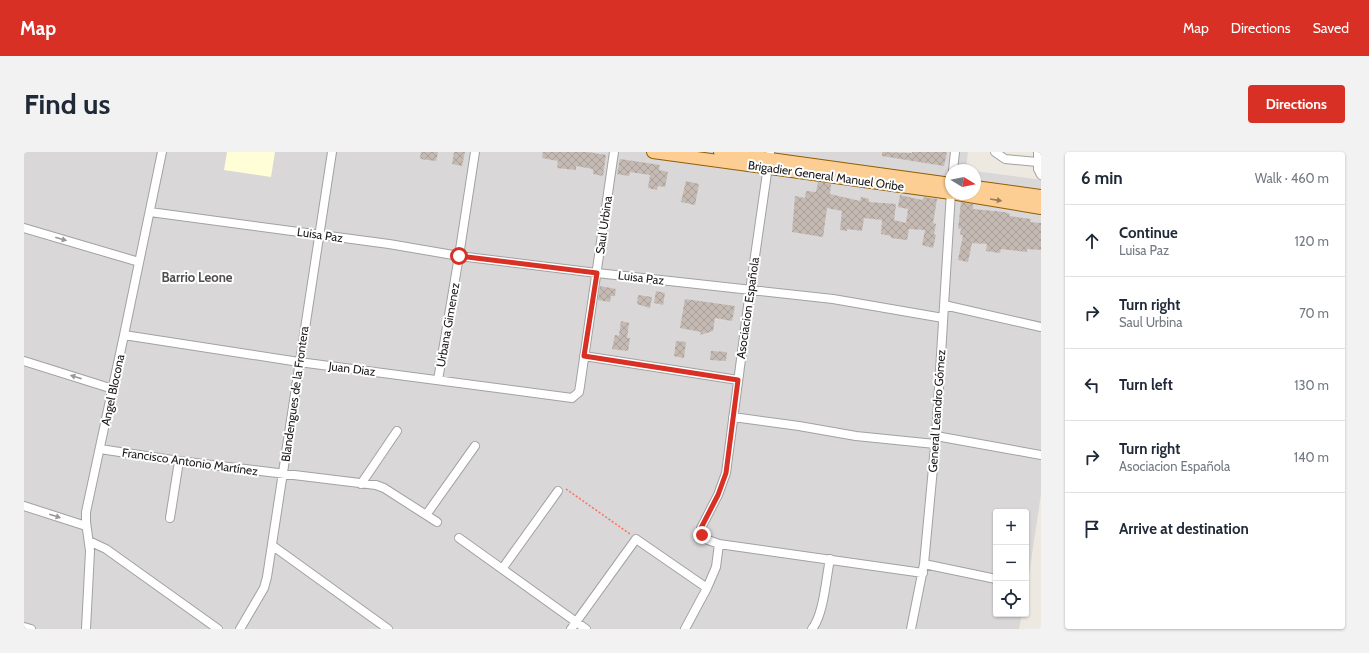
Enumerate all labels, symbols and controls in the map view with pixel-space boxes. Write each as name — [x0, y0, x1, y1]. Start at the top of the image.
text: Map — [20, 17, 56, 40]
text: Map — [1183, 19, 1209, 37]
text: Directions — [1231, 19, 1291, 37]
text: Saved — [1313, 19, 1349, 37]
button: Directions — [1248, 85, 1345, 123]
text: Find us — [24, 87, 110, 121]
street label: Brigadier General Manuel Oribe — [747, 157, 905, 194]
north arrow — [945, 164, 981, 200]
text: 6 min — [1081, 168, 1123, 188]
text: Walk · 460 m — [1255, 170, 1329, 186]
street label: Saul Urbina — [592, 195, 615, 255]
one-way arrow — [990, 197, 1002, 203]
street label: Luisa Paz — [296, 224, 344, 245]
text: Continue — [1119, 224, 1178, 242]
icon: ahead — [1081, 230, 1103, 252]
text: 120 m — [1295, 233, 1329, 249]
one-way arrow — [56, 236, 68, 242]
text: Luisa Paz — [1119, 242, 1169, 258]
route start — [450, 247, 468, 265]
street label: Asociacion Española — [733, 256, 762, 360]
street label: Luisa Paz — [617, 267, 665, 288]
district label: Barrio Leone — [161, 269, 233, 285]
street label: Urbana Gimenez — [433, 281, 462, 368]
text: Turn right — [1119, 296, 1180, 314]
icon: right — [1081, 302, 1103, 324]
text: 70 m — [1299, 305, 1329, 321]
text: Saul Urbina — [1119, 314, 1182, 330]
street label: Blandengues de la Frontera — [278, 325, 311, 463]
street label: General Leandro Gómez — [925, 349, 948, 473]
street label: Angel Blocona — [98, 353, 127, 427]
street label: Juan Diaz — [327, 358, 377, 379]
one-way arrow — [70, 374, 82, 380]
icon: left — [1081, 374, 1103, 396]
text: Turn left — [1119, 376, 1173, 394]
text: 130 m — [1294, 377, 1329, 393]
text: Turn right — [1119, 440, 1180, 458]
street label: Francisco Antonio Martínez — [121, 445, 259, 479]
icon: right — [1081, 446, 1103, 468]
text: 140 m — [1294, 449, 1329, 465]
text: Asociacion Española — [1119, 458, 1230, 474]
map controls — [993, 509, 1029, 617]
button: + — [993, 509, 1029, 545]
one-way arrow — [50, 513, 62, 519]
icon: arrive — [1081, 518, 1103, 540]
text: Arrive at destination — [1119, 520, 1249, 538]
route end — [693, 526, 711, 544]
button: − — [993, 545, 1029, 581]
button: locate — [993, 581, 1029, 617]

